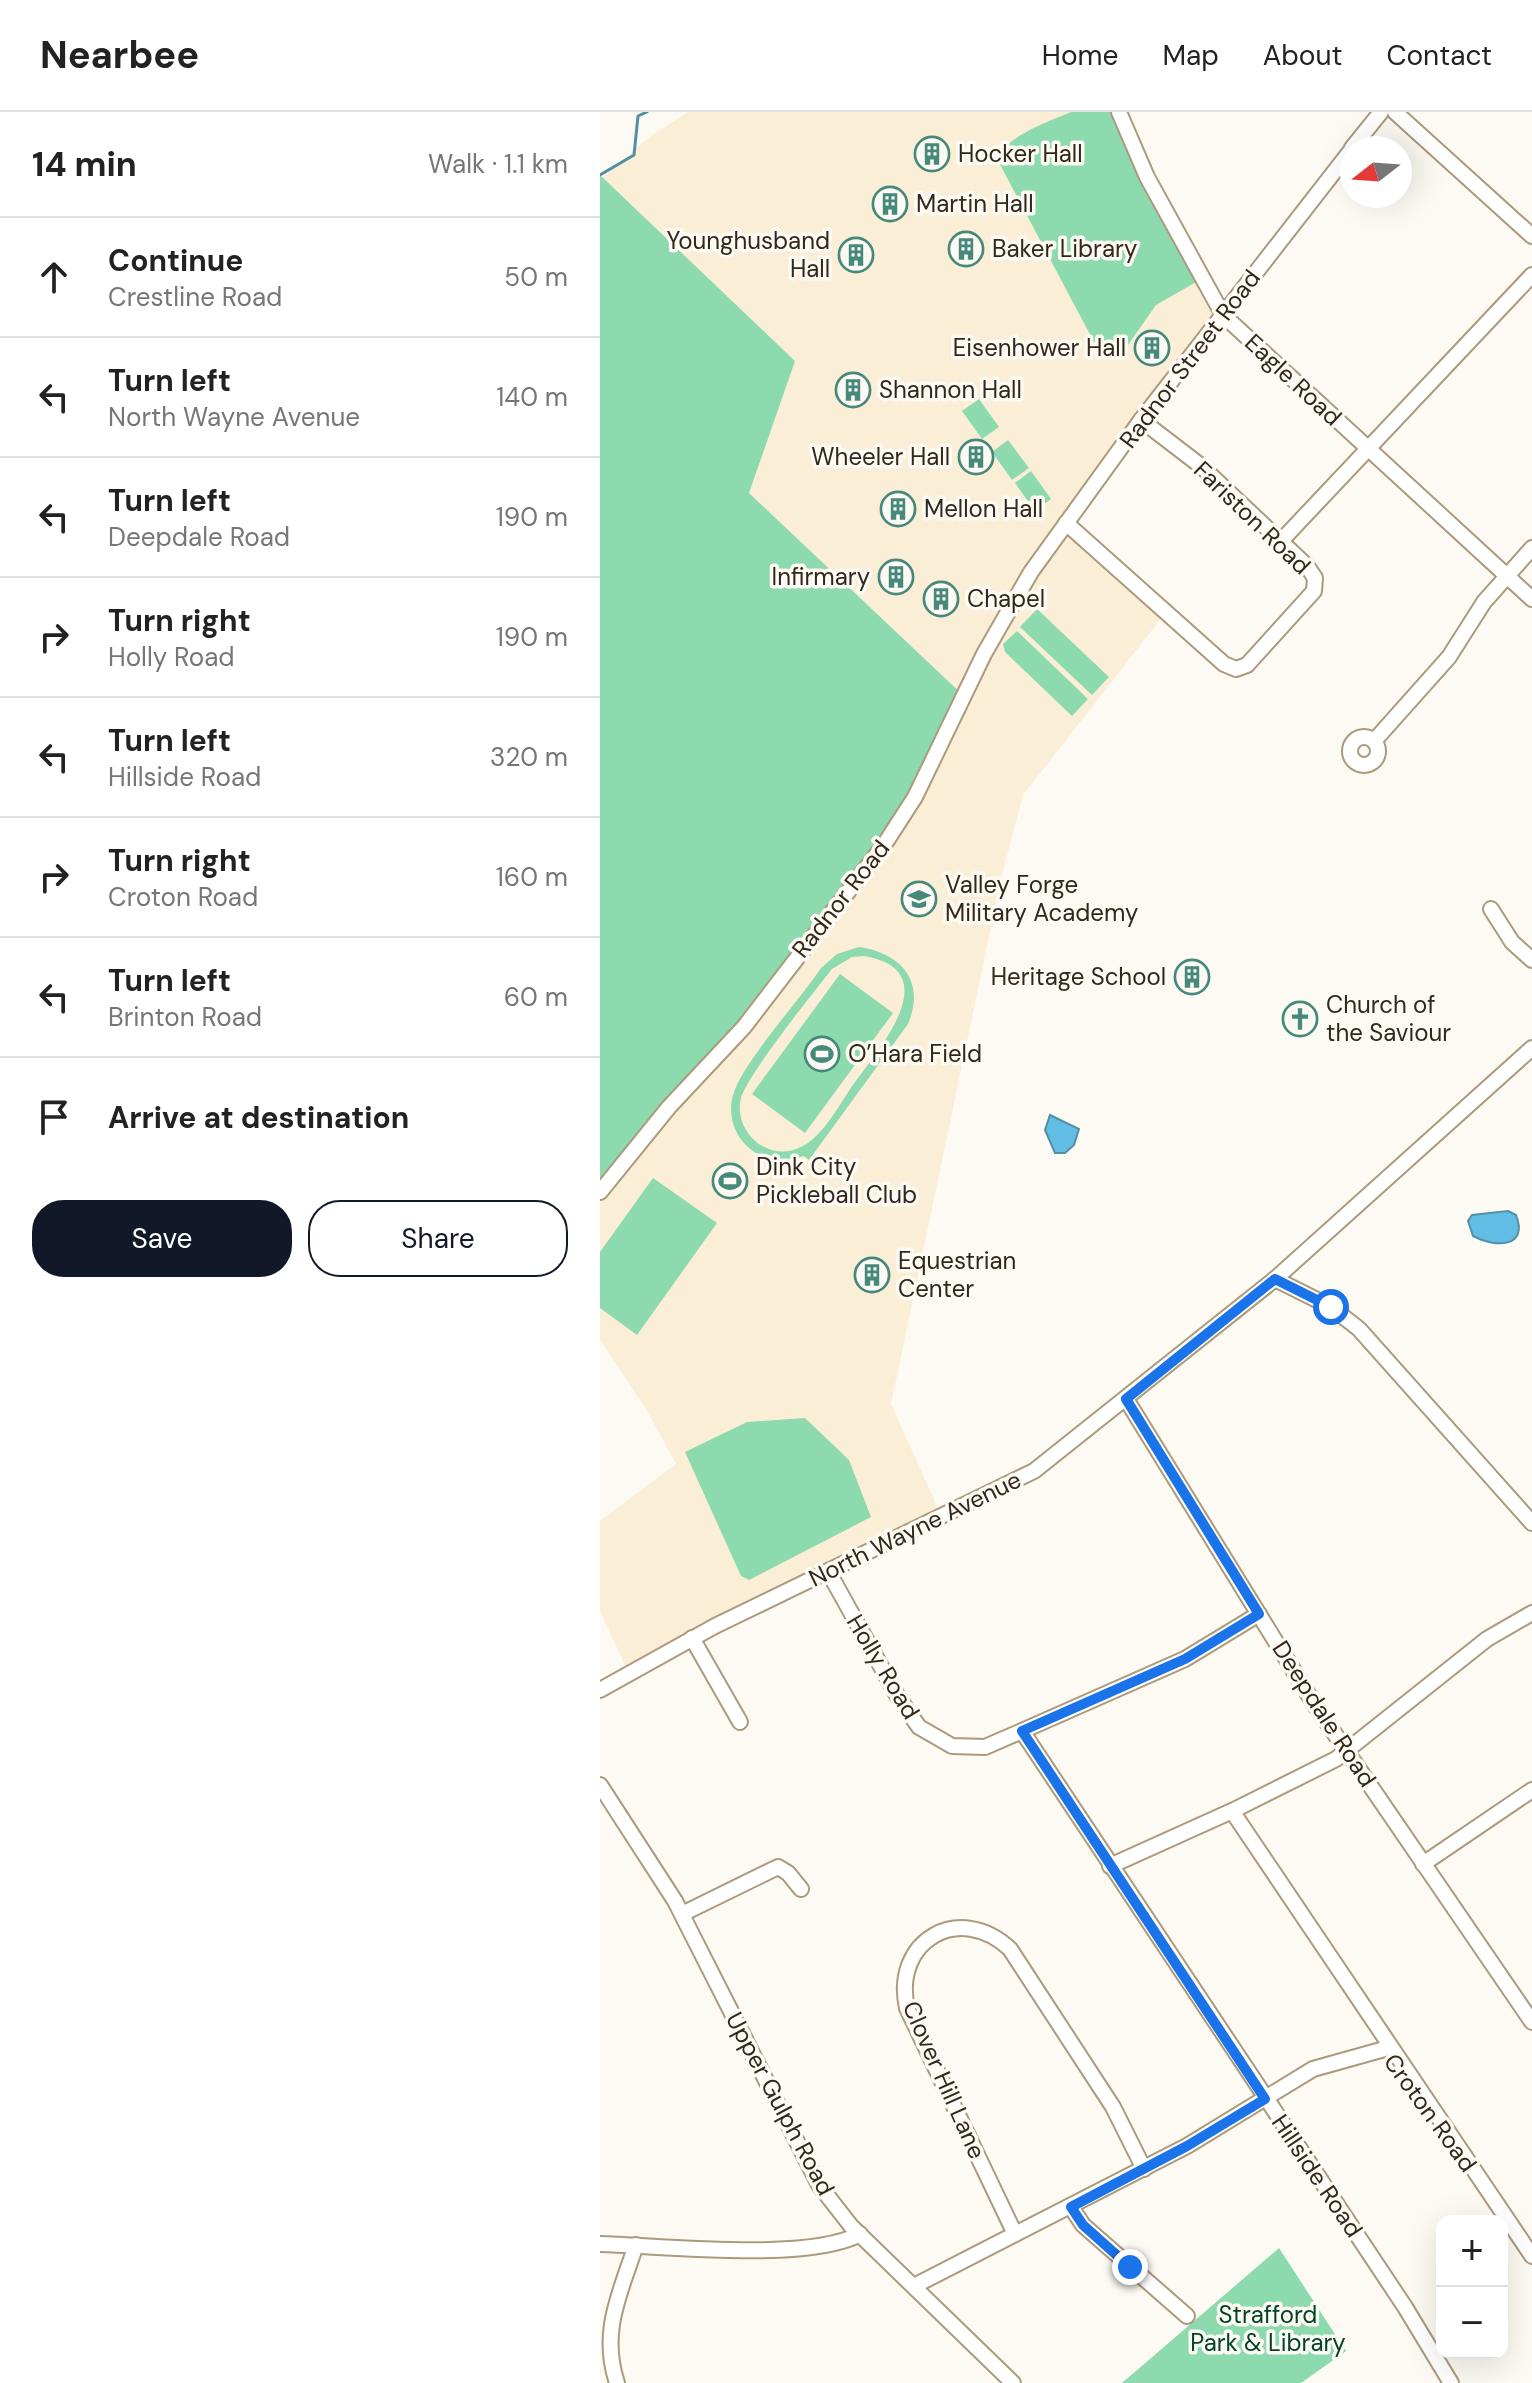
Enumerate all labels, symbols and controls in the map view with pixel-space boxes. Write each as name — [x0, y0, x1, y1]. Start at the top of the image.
text: Nearbee — [40, 30, 199, 80]
text: Home — [1042, 37, 1118, 74]
text: Map — [1162, 37, 1219, 74]
text: About — [1263, 37, 1342, 74]
text: Contact — [1386, 37, 1492, 74]
building icon: Hocker Hall — [913, 135, 951, 173]
north arrow — [1340, 136, 1412, 208]
place label: Hocker Hall — [958, 138, 1083, 169]
text: 14 min — [32, 142, 137, 187]
text: Walk · 1.1 km — [428, 147, 568, 181]
building icon: Martin Hall — [871, 185, 909, 223]
place label: Martin Hall — [916, 188, 1034, 219]
place label: Younghusband Hall — [667, 225, 830, 284]
building icon: Baker Library — [947, 230, 985, 268]
place label: Baker Library — [992, 233, 1137, 264]
building icon: Younghusband Hall — [837, 236, 875, 274]
text: Continue — [108, 241, 243, 280]
icon: ahead — [32, 255, 76, 299]
text: 50 m — [504, 260, 568, 294]
street label: Radnor Street Road — [1112, 263, 1267, 454]
text: Crestline Road — [108, 280, 282, 314]
street label: Eagle Road — [1238, 327, 1348, 432]
building icon: Eisenhower Hall — [1133, 329, 1171, 367]
place label: Eisenhower Hall — [953, 332, 1126, 363]
text: Turn left — [108, 361, 231, 400]
building icon: Shannon Hall — [834, 371, 872, 409]
place label: Shannon Hall — [879, 374, 1022, 405]
icon: left — [32, 375, 76, 419]
text: 140 m — [496, 380, 568, 414]
text: North Wayne Avenue — [108, 400, 360, 434]
building icon: Wheeler Hall — [957, 438, 995, 476]
place label: Wheeler Hall — [811, 441, 950, 472]
street label: Fariston Road — [1187, 454, 1317, 581]
text: Turn left — [108, 481, 231, 520]
building icon: Mellon Hall — [879, 490, 917, 528]
place label: Mellon Hall — [924, 493, 1043, 524]
icon: left — [32, 495, 76, 539]
text: 190 m — [496, 500, 568, 534]
text: Deepdale Road — [108, 520, 290, 554]
building icon: Infirmary — [877, 558, 915, 596]
place label: Infirmary — [772, 561, 870, 592]
building icon: Chapel — [922, 580, 960, 618]
place label: Chapel — [967, 583, 1045, 614]
text: Turn right — [108, 601, 251, 640]
icon: right — [32, 615, 76, 659]
text: 190 m — [496, 620, 568, 654]
text: Holly Road — [108, 640, 235, 674]
text: Turn left — [108, 721, 231, 760]
icon: left — [32, 735, 76, 779]
text: 320 m — [490, 740, 568, 774]
text: Hillside Road — [108, 760, 261, 794]
street label: Radnor Road — [785, 834, 896, 964]
text: Turn right — [108, 841, 251, 880]
icon: right — [32, 855, 76, 899]
text: 160 m — [496, 860, 568, 894]
place label: Valley Forge Military Academy — [945, 869, 1138, 928]
text: Croton Road — [108, 880, 258, 914]
school or university icon: Valley Forge Military Academy — [900, 880, 938, 918]
building icon: Heritage School — [1173, 958, 1211, 996]
text: Turn left — [108, 961, 231, 1000]
place label: Heritage School — [991, 961, 1166, 992]
icon: left — [32, 975, 76, 1019]
text: 60 m — [504, 980, 568, 1014]
place label: Church of the Saviour — [1326, 989, 1451, 1048]
text: Brinton Road — [108, 1000, 262, 1034]
church icon: Church of the Saviour — [1281, 1000, 1319, 1038]
sports icon: O’Hara Field — [803, 1035, 841, 1073]
place label: O’Hara Field — [848, 1038, 982, 1069]
icon: arrive — [32, 1095, 76, 1139]
text: Arrive at destination — [108, 1098, 409, 1137]
place label: Dink City Pickleball Club — [756, 1151, 917, 1210]
sports icon: Dink City Pickleball Club — [711, 1162, 749, 1200]
button: Save — [32, 1200, 292, 1277]
button: Share — [308, 1200, 568, 1277]
place label: Equestrian Center — [898, 1245, 1016, 1304]
building icon: Equestrian Center — [853, 1256, 891, 1294]
route start — [1313, 1289, 1349, 1325]
street label: North Wayne Avenue — [803, 1464, 1026, 1593]
street label: Holly Road — [840, 1609, 927, 1725]
street label: Deepdale Road — [1266, 1635, 1383, 1793]
street label: Clover Hill Lane — [896, 1996, 993, 2164]
street label: Upper Gulph Road — [719, 2007, 842, 2201]
street label: Croton Road — [1377, 2047, 1484, 2178]
street label: Hillside Road — [1265, 2108, 1370, 2243]
map controls — [1436, 2215, 1508, 2359]
button: + — [1436, 2215, 1508, 2287]
route end — [1112, 2249, 1148, 2285]
button: − — [1436, 2287, 1508, 2359]
park label: Strafford Park & Library — [1190, 2299, 1346, 2358]

